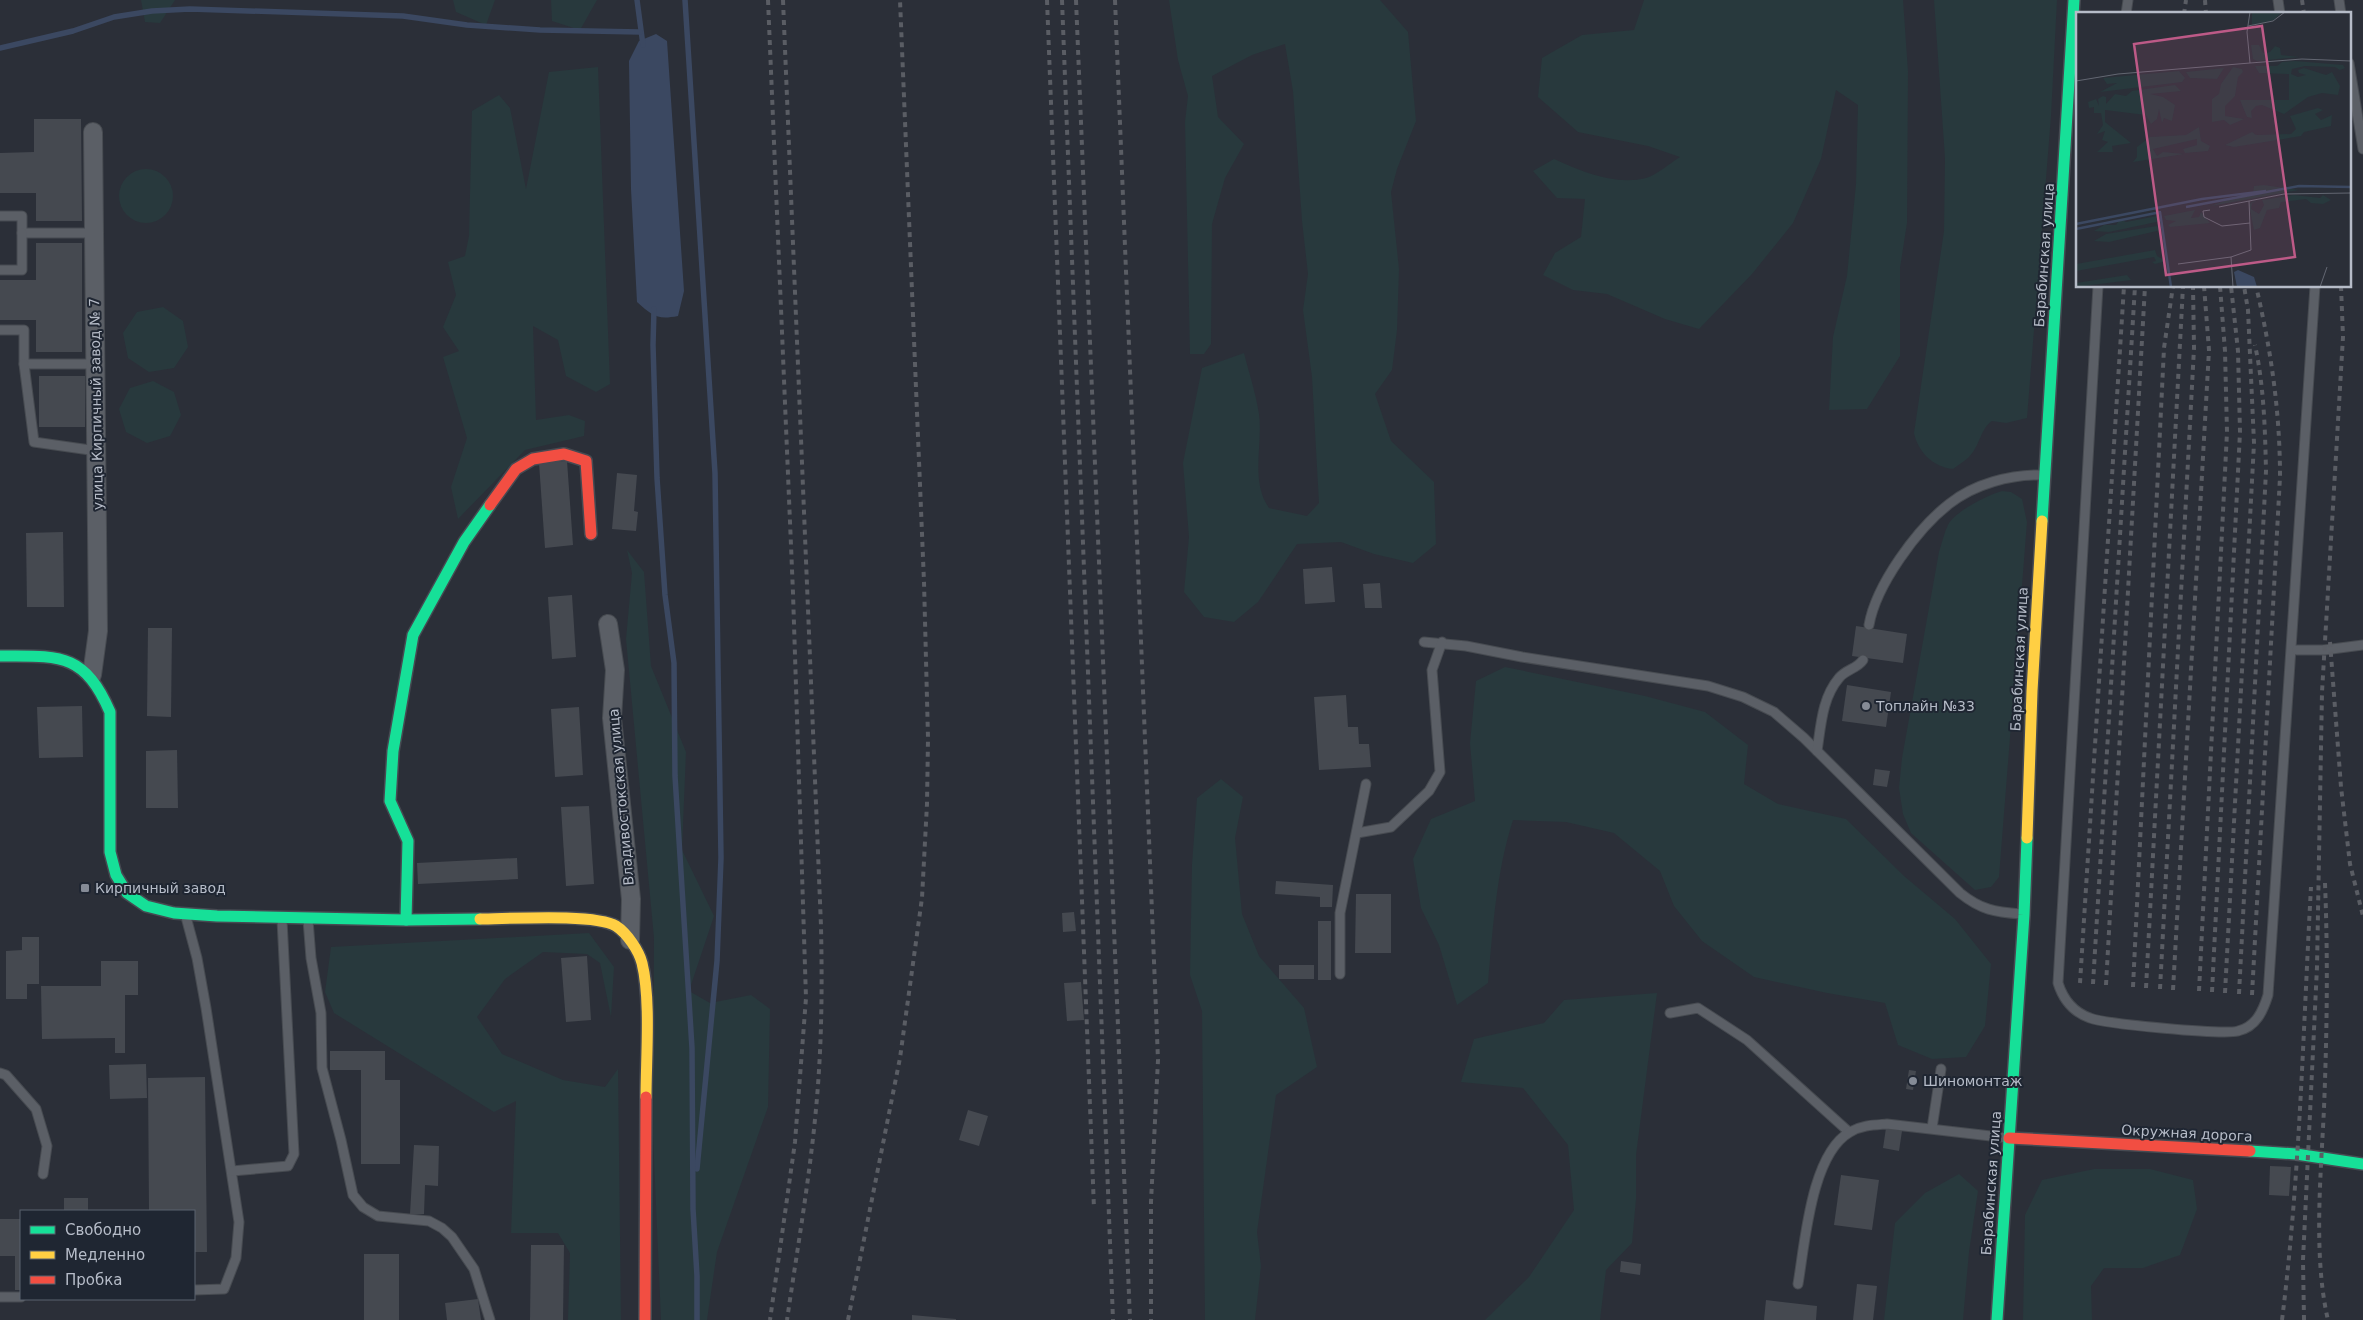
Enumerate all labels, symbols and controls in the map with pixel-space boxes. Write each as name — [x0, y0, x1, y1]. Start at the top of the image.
inset map — [2076, 12, 2350, 288]
street label: Барабинская улица — [2031, 182, 2057, 328]
street label: улица Кирпичный завод № 7 — [86, 298, 106, 510]
street label: Барабинская улица — [2007, 586, 2031, 732]
place label: Топлайн №33 — [1875, 698, 1975, 714]
marker: Топлайн №33 — [1860, 700, 1872, 712]
street label: Владивостокская улица — [605, 708, 637, 886]
place label: Кирпичный завод — [95, 880, 226, 896]
marker: Кирпичный завод — [79, 882, 91, 894]
place label: Шиномонтаж — [1923, 1073, 2023, 1089]
marker: Шиномонтаж — [1907, 1075, 1919, 1087]
street label: Барабинская улица — [1978, 1110, 2004, 1256]
street label: Окружная дорога — [2121, 1122, 2253, 1144]
legend — [20, 1210, 195, 1300]
text: Свободно — [65, 1221, 141, 1239]
text: Медленно — [65, 1246, 145, 1264]
text: Пробка — [65, 1271, 122, 1289]

